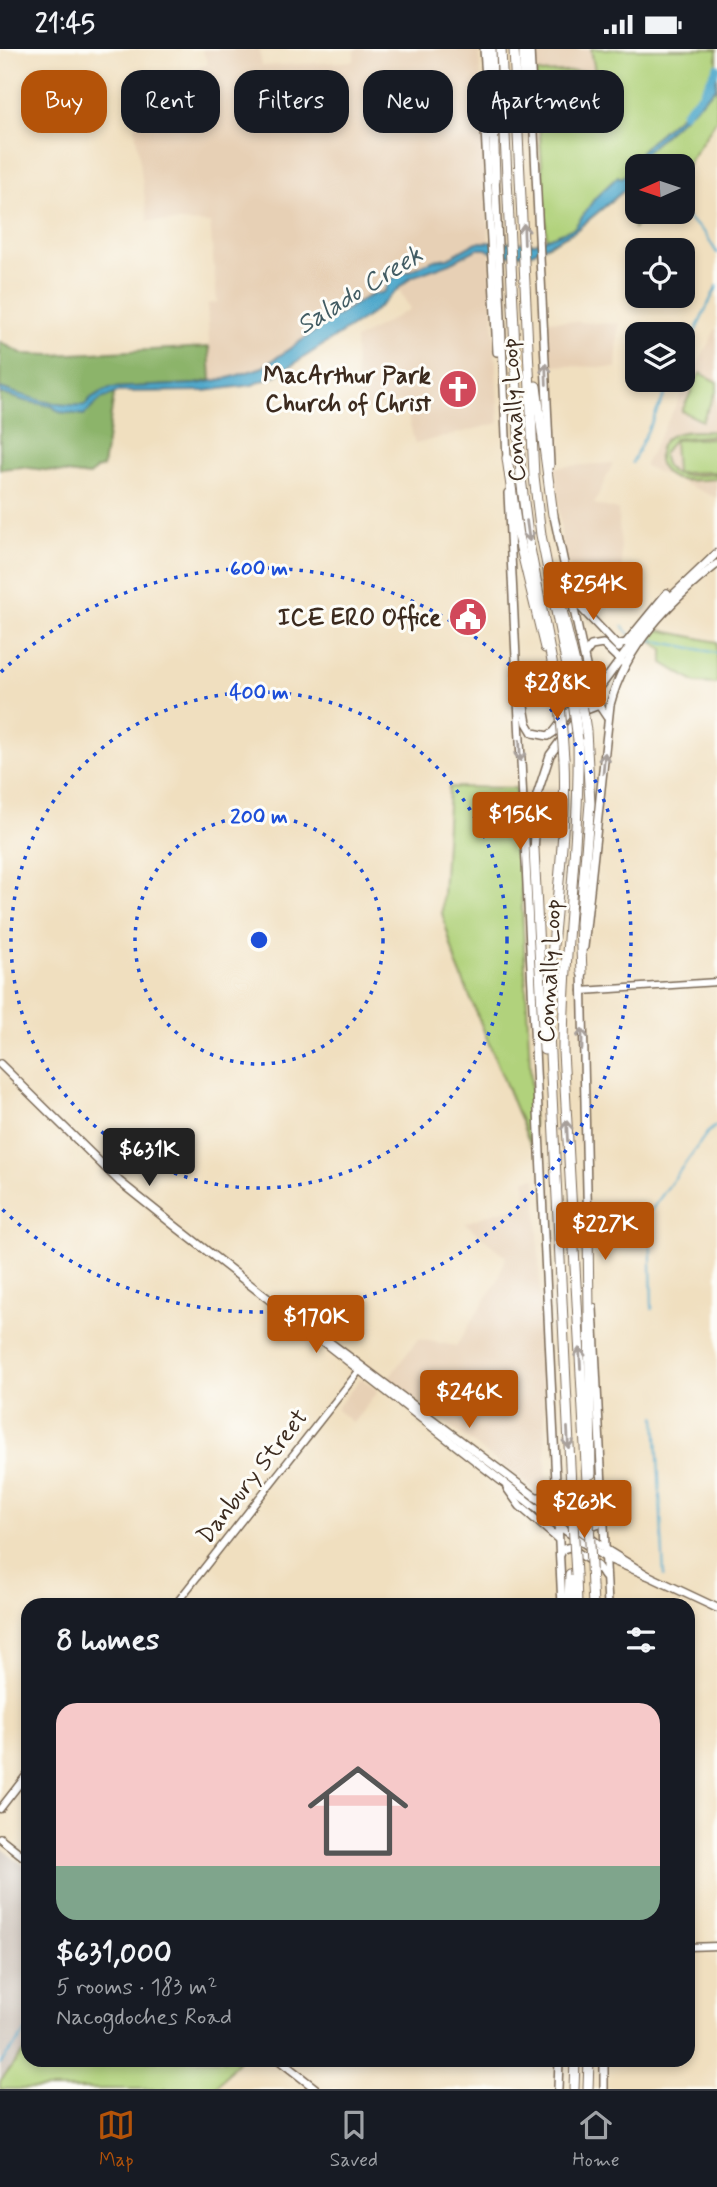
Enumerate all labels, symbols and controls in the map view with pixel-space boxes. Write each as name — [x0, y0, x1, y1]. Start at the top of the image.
text: 21:45 — [35, 8, 95, 42]
chip: Buy — [21, 70, 107, 133]
chip: Rent — [121, 70, 220, 133]
chip: Filters — [234, 70, 349, 133]
chip: New — [363, 70, 453, 133]
chip: Apartment — [467, 70, 624, 133]
north arrow — [625, 154, 695, 224]
map controls — [625, 154, 695, 392]
one-way arrow — [517, 223, 530, 246]
water label: Salado Creek — [291, 238, 430, 343]
button: locate — [625, 238, 695, 308]
button: layers — [625, 322, 695, 392]
street label: Connally Loop — [495, 337, 534, 483]
place label: MacArthur Park Church of Christ — [263, 361, 431, 420]
one-way arrow — [539, 363, 552, 386]
church icon: MacArthur Park Church of Christ — [437, 368, 479, 410]
one-way arrow — [521, 519, 534, 542]
text: 600 m — [230, 555, 288, 583]
pin: $254K — [544, 563, 642, 622]
text: $254K — [560, 570, 626, 600]
public building icon: ICE ERO Office — [447, 596, 489, 638]
place label: ICE ERO Office — [278, 603, 441, 634]
pin: $288K — [508, 661, 606, 721]
text: $288K — [524, 669, 590, 699]
text: 400 m — [229, 679, 289, 707]
one-way arrow — [513, 739, 526, 762]
one-way arrow — [598, 752, 611, 775]
pin: $156K — [471, 793, 569, 852]
text: $156K — [488, 800, 552, 830]
text: 200 m — [230, 803, 288, 831]
street label: Connally Loop — [531, 898, 570, 1044]
centre of rings — [247, 928, 271, 952]
one-way arrow — [575, 1028, 589, 1051]
one-way arrow — [561, 1120, 574, 1143]
pin: $631K — [100, 1129, 198, 1188]
text: $631K — [119, 1136, 179, 1166]
pin: $227K — [556, 1203, 654, 1262]
text: $227K — [572, 1210, 638, 1240]
pin: $170K — [267, 1295, 365, 1355]
text: $170K — [283, 1303, 349, 1333]
one-way arrow — [573, 1348, 586, 1370]
pin: $246K — [420, 1371, 518, 1430]
text: $246K — [436, 1378, 502, 1408]
street label: Danbury Street — [191, 1403, 316, 1551]
one-way arrow — [562, 1427, 575, 1449]
pin: $263K — [535, 1481, 633, 1540]
text: $263K — [552, 1488, 616, 1518]
text: 8 homes — [56, 1621, 159, 1660]
icon: filters — [622, 1621, 660, 1659]
icon: home — [295, 1748, 421, 1874]
text: $631,000 — [56, 1934, 172, 1973]
text: 5 rooms · 183 m² — [56, 1973, 217, 2003]
text: Nacogdoches Road — [56, 2003, 232, 2033]
tab: Map — [97, 2106, 135, 2173]
tab: Saved — [330, 2106, 378, 2173]
tab: Home — [572, 2106, 620, 2173]

